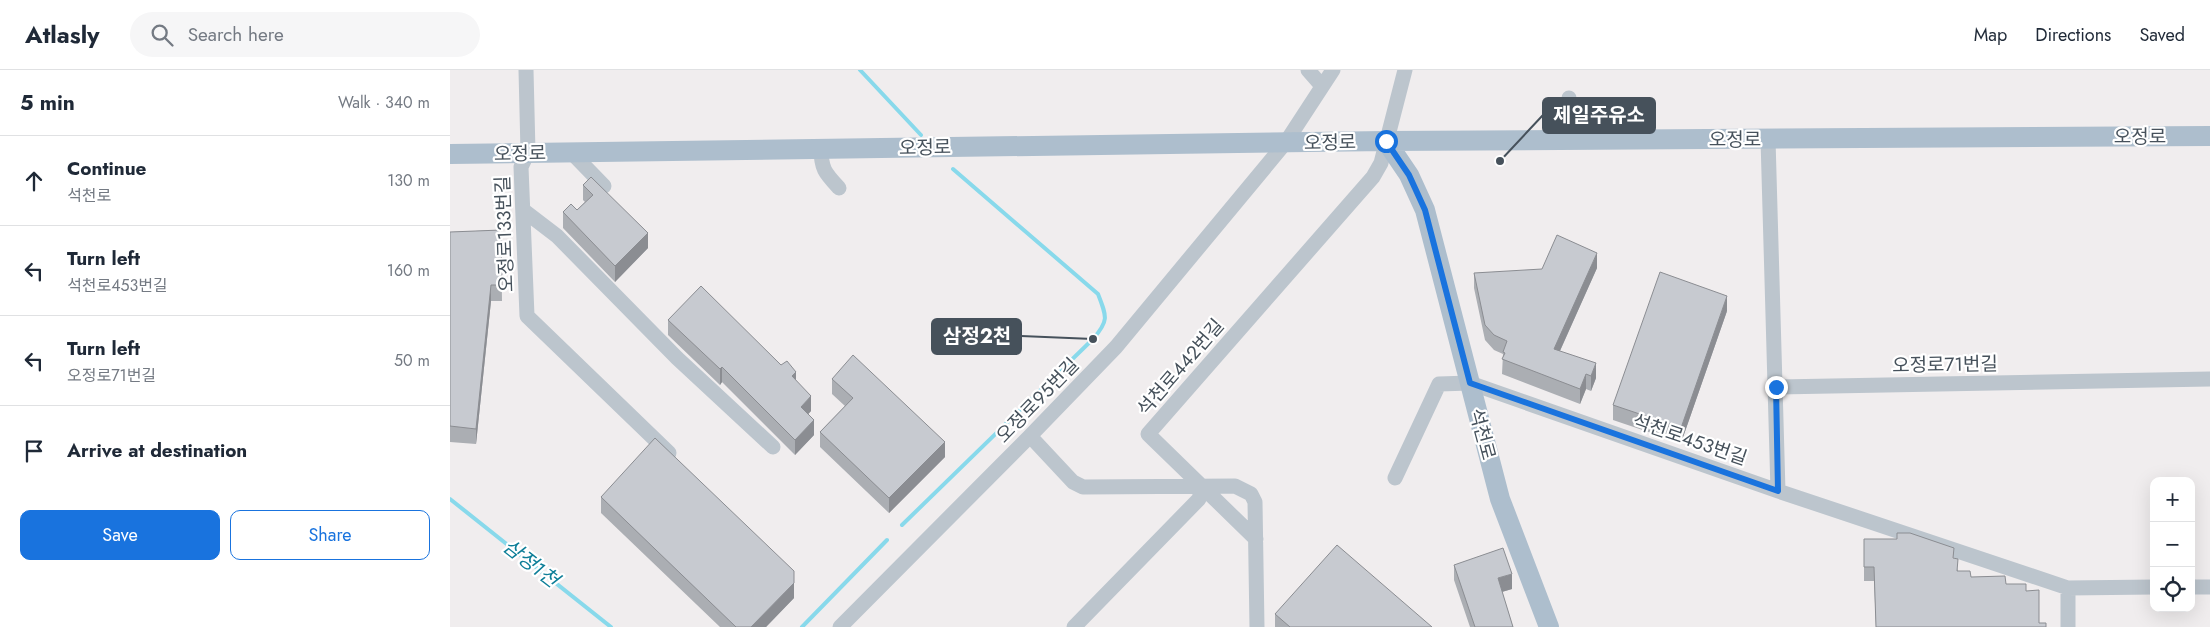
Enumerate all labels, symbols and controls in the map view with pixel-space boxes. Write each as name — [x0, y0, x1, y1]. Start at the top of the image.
search box — [130, 12, 480, 57]
text: Atlasly — [25, 17, 100, 52]
icon: search — [148, 21, 176, 49]
text: Search here — [188, 21, 284, 48]
text: Map — [1974, 22, 2007, 48]
text: Directions — [2035, 22, 2111, 48]
text: Saved — [2139, 22, 2185, 48]
text: 5 min — [20, 88, 75, 118]
text: Walk · 340 m — [338, 91, 430, 114]
callout: 제일주유소 — [1543, 98, 1655, 133]
text: 제일주유소 — [1553, 101, 1645, 130]
street label: 오정로 — [2114, 123, 2166, 150]
street label: 오정로 — [1709, 126, 1761, 153]
street label: 오정로 — [1304, 129, 1356, 156]
route start — [1375, 130, 1398, 153]
street label: 오정로 — [899, 134, 951, 161]
street label: 오정로 — [494, 140, 546, 167]
text: Continue — [67, 155, 146, 182]
icon: ahead — [20, 167, 48, 195]
text: 130 m — [387, 169, 430, 192]
street label: 오정로133번길 — [489, 175, 520, 293]
text: 석천로 — [67, 184, 111, 207]
text: Turn left — [67, 245, 140, 272]
icon: left — [20, 257, 48, 285]
text: 160 m — [387, 259, 430, 282]
text: 석천로453번길 — [67, 274, 168, 297]
street label: 석천로442번길 — [1131, 313, 1230, 422]
callout: 삼정2천 — [932, 319, 1021, 354]
text: 삼정2천 — [943, 322, 1011, 351]
text: Turn left — [67, 335, 140, 362]
icon: left — [20, 347, 48, 375]
text: 50 m — [394, 349, 430, 372]
street label: 오정로71번길 — [1892, 350, 1998, 379]
street label: 오정로95번길 — [990, 352, 1085, 449]
text: 오정로71번길 — [67, 364, 156, 387]
route end — [1765, 376, 1788, 399]
street label: 석천로 — [1463, 405, 1502, 463]
street label: 석천로453번길 — [1629, 407, 1751, 472]
icon: arrive — [20, 437, 48, 465]
text: Arrive at destination — [67, 437, 247, 464]
map controls — [2150, 477, 2195, 612]
button: + — [2150, 477, 2195, 522]
button: Save — [20, 510, 220, 560]
button: Share — [230, 510, 430, 560]
button: − — [2150, 522, 2195, 567]
water label: 삼정1천 — [497, 532, 567, 596]
button: locate — [2150, 567, 2195, 612]

